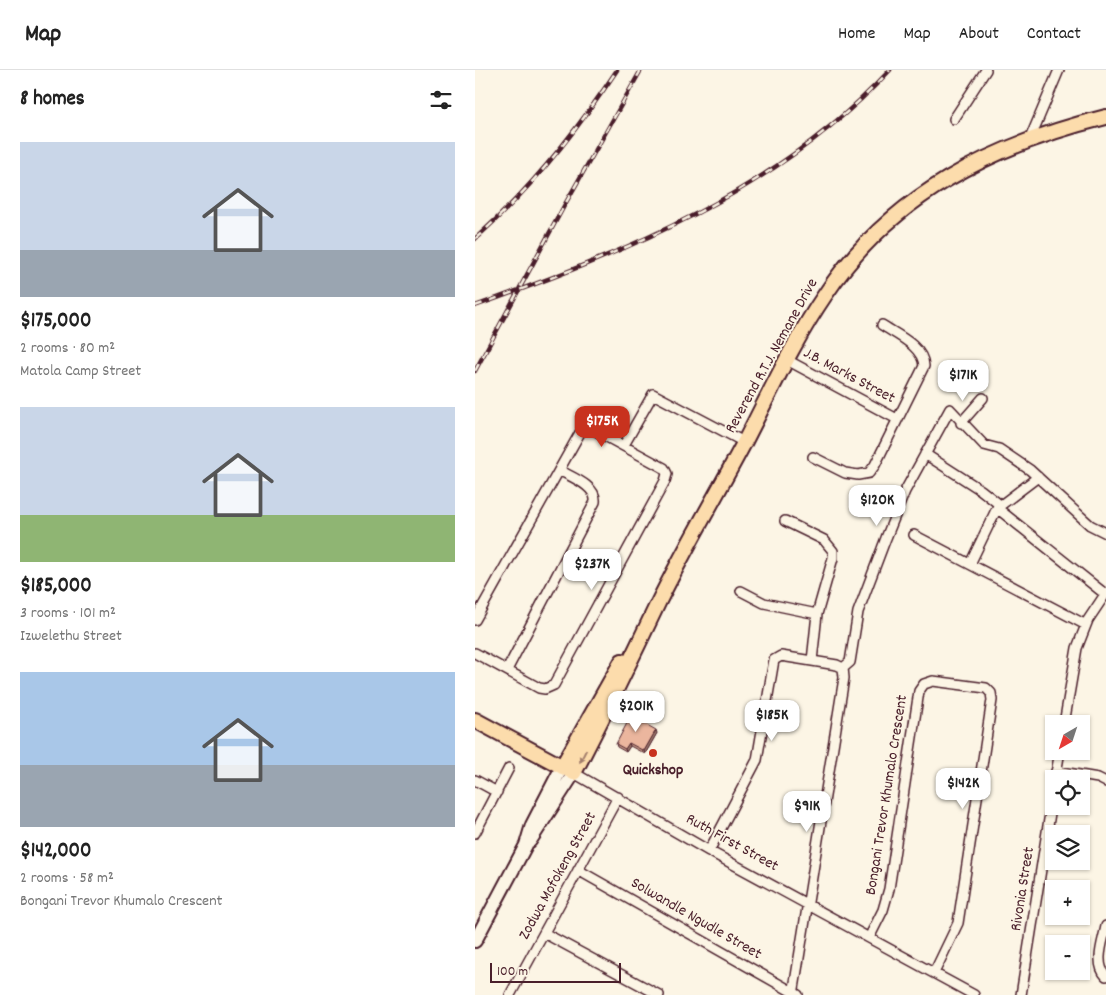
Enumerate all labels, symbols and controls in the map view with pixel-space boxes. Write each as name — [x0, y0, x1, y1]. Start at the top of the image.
text: Map — [25, 18, 61, 52]
text: Home — [838, 22, 875, 47]
text: Map — [903, 22, 931, 47]
text: About — [959, 22, 999, 47]
text: Contact — [1027, 22, 1081, 47]
text: 8 homes — [20, 85, 85, 115]
icon: filters — [427, 86, 455, 114]
icon: home — [193, 175, 283, 265]
street label: Reverend R.T.J. Nemane Drive — [720, 274, 824, 438]
text: $175,000 — [20, 307, 91, 337]
text: 2 rooms · 80 m² — [20, 337, 115, 360]
street label: J.B. Marks Street — [799, 342, 899, 410]
text: Matola Camp Street — [20, 360, 141, 383]
pin: $171K — [928, 360, 998, 402]
text: $171K — [949, 364, 977, 387]
pin: $175K — [567, 406, 637, 448]
text: $175K — [586, 410, 618, 433]
icon: home — [193, 440, 283, 530]
pin: $120K — [842, 484, 912, 527]
text: $120K — [860, 489, 894, 512]
pin: $237K — [557, 548, 627, 591]
text: $237K — [574, 553, 610, 576]
text: $185,000 — [20, 572, 92, 602]
text: 3 rooms · 101 m² — [20, 602, 116, 625]
text: Izwelethu Street — [20, 625, 122, 648]
pin: $201K — [601, 690, 671, 733]
street label: Bongani Trevor Khumalo Crescent — [860, 693, 914, 897]
text: $201K — [619, 695, 653, 718]
pin: $185K — [737, 700, 807, 742]
text: $185K — [756, 704, 788, 727]
icon: home — [193, 705, 283, 795]
north arrow — [1045, 715, 1090, 760]
map controls — [1045, 715, 1090, 980]
marker: Quickshop — [647, 747, 659, 759]
one-way arrow — [579, 749, 587, 763]
place label: Quickshop — [623, 759, 683, 782]
pin: $142K — [928, 768, 998, 810]
button: locate — [1045, 770, 1090, 815]
text: $142K — [947, 772, 979, 795]
pin: $91K — [777, 790, 837, 833]
text: $91K — [794, 795, 820, 818]
street label: Zodwa Mofokeng Street — [513, 808, 603, 944]
street label: Ruth First Street — [681, 808, 783, 878]
button: layers — [1045, 825, 1090, 870]
text: $142,000 — [20, 837, 91, 867]
street label: Rivonia Street — [1005, 845, 1041, 933]
text: 2 rooms · 58 m² — [20, 867, 114, 890]
street label: Solwandle Ngudle Street — [626, 872, 766, 966]
button: + — [1045, 880, 1090, 925]
text: Bongani Trevor Khumalo Crescent — [20, 890, 222, 913]
button: − — [1045, 935, 1090, 980]
scale bar — [490, 960, 621, 983]
text: 100 m — [497, 962, 528, 982]

